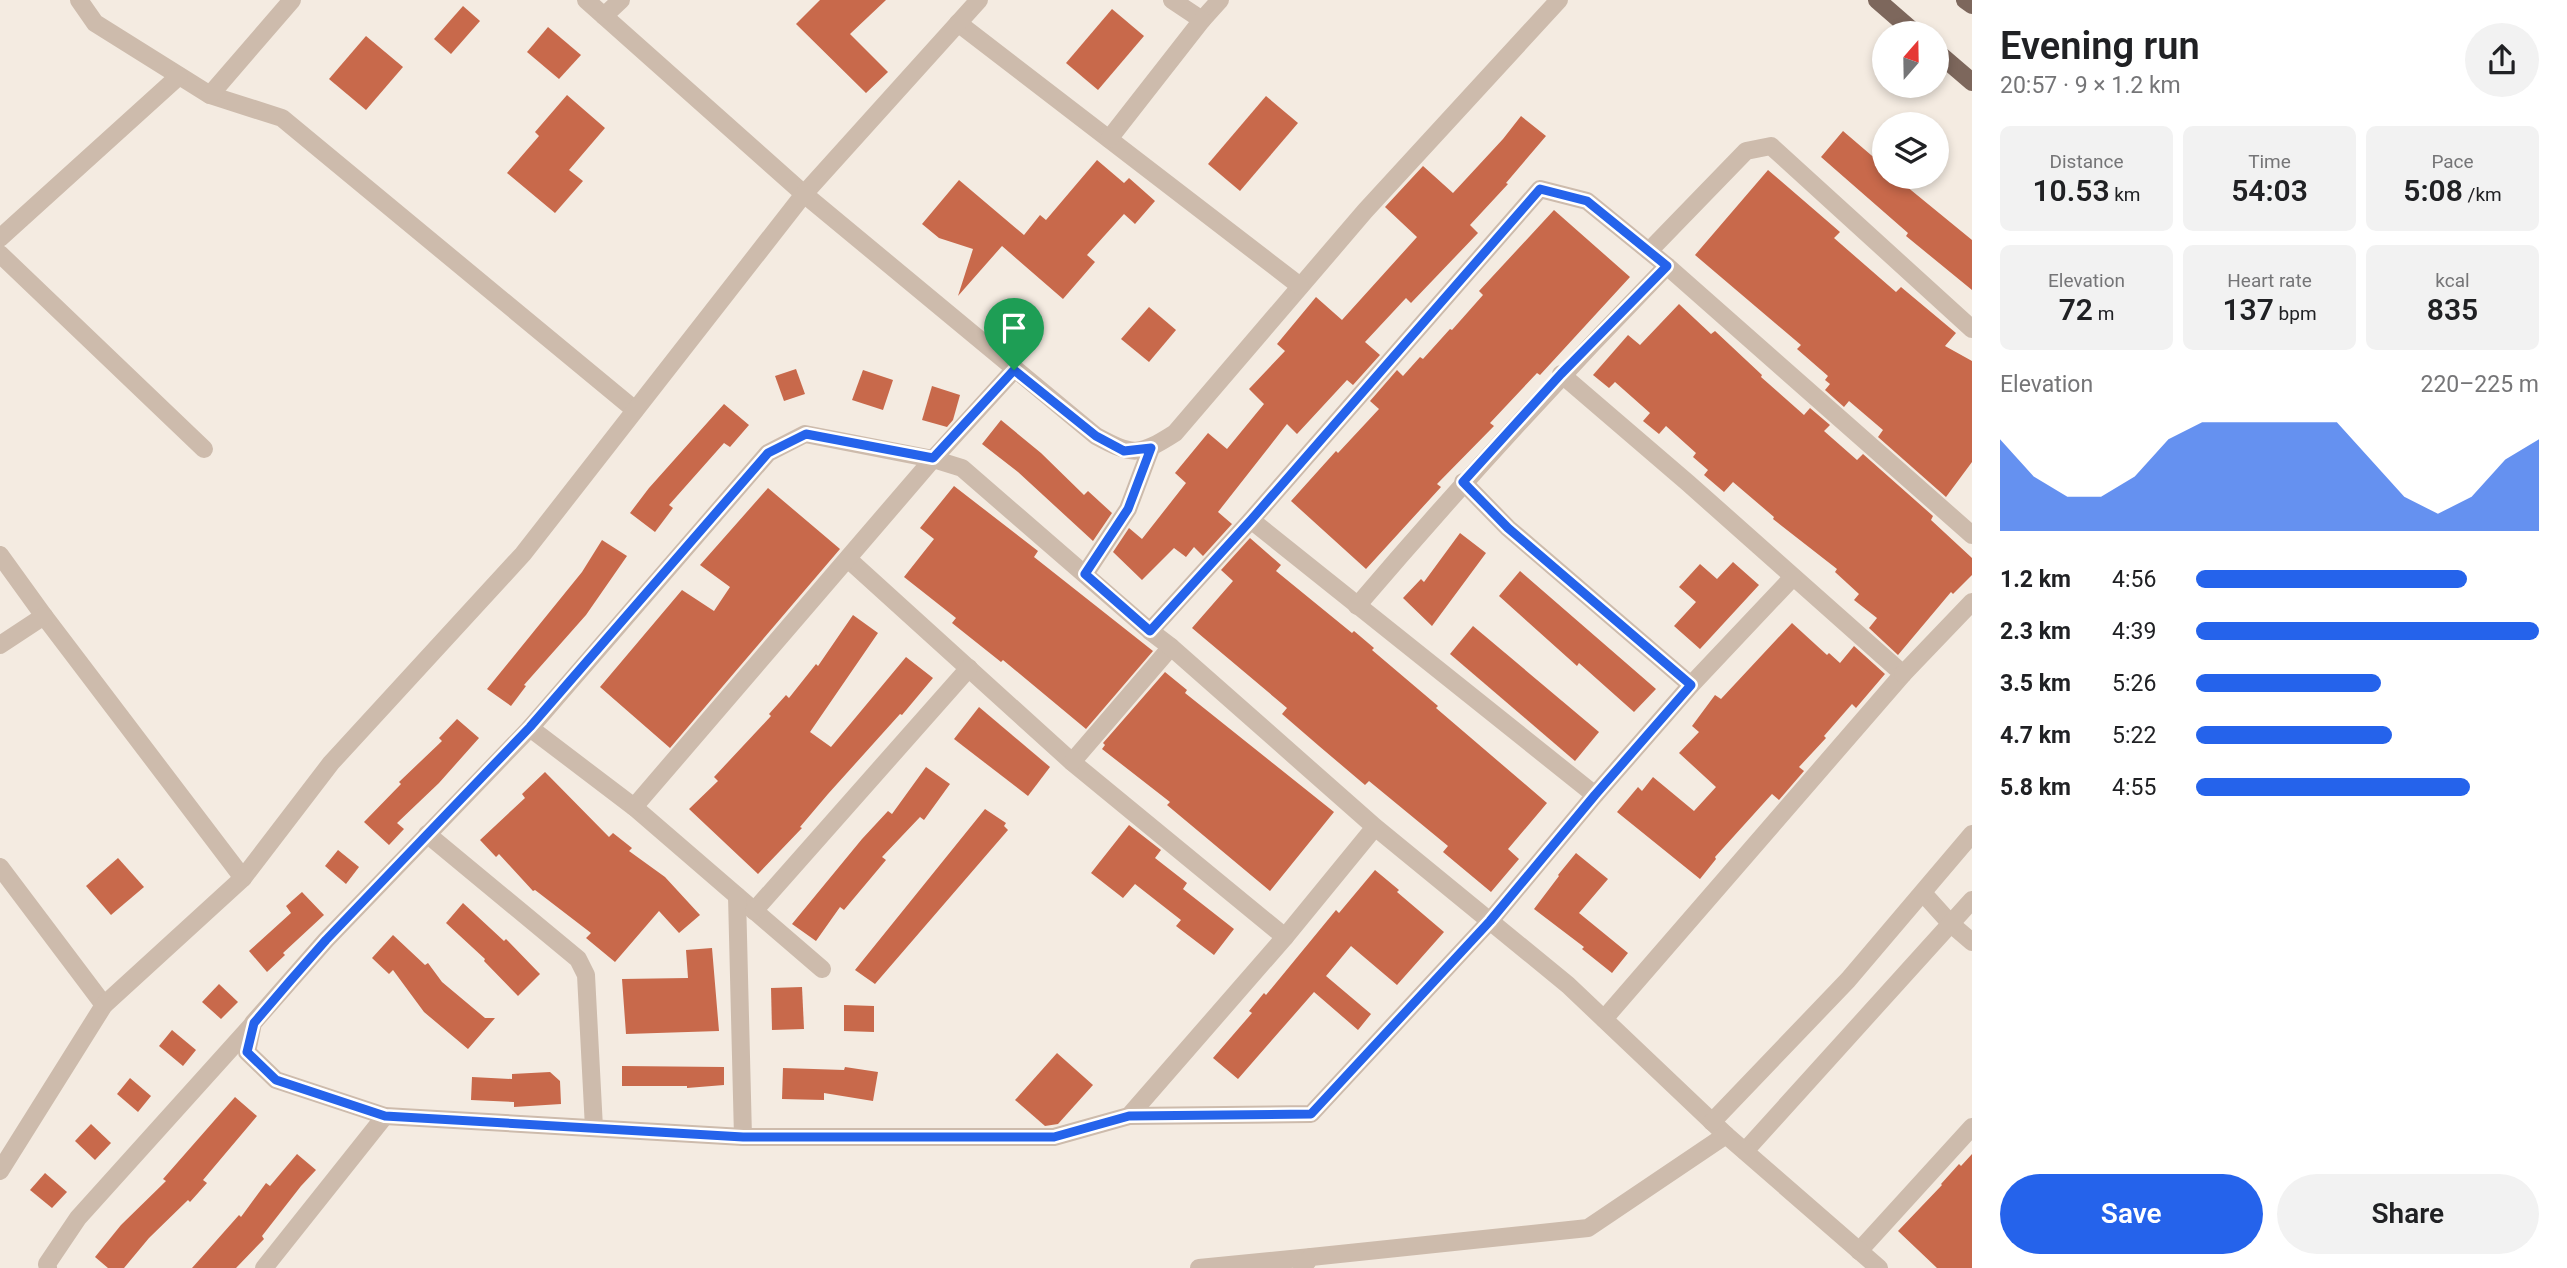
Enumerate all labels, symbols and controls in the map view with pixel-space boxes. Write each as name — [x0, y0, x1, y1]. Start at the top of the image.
north arrow — [1872, 21, 1950, 98]
map controls — [1872, 21, 1949, 189]
button: share — [2465, 23, 2539, 97]
text: Evening run — [2000, 24, 2200, 68]
text: 20:57 · 9 × 1.2 km — [2000, 72, 2181, 99]
button: layers — [1872, 112, 1949, 189]
text: Distance — [2050, 150, 2123, 173]
text: Time — [2248, 150, 2291, 173]
text: Pace — [2431, 150, 2474, 173]
text: 10.53 — [2032, 173, 2110, 208]
text: 54:03 — [2231, 173, 2308, 208]
text: 5:08 — [2403, 173, 2463, 208]
text: km — [2110, 183, 2141, 206]
text: /km — [2463, 183, 2502, 206]
text: Elevation — [2048, 269, 2125, 292]
text: Heart rate — [2227, 269, 2312, 292]
text: kcal — [2435, 269, 2470, 292]
text: 72 — [2059, 292, 2093, 327]
text: 137 — [2222, 292, 2274, 327]
text: 835 — [2427, 292, 2478, 327]
pin — [984, 298, 1044, 370]
text: m — [2093, 302, 2114, 325]
text: bpm — [2274, 302, 2317, 325]
icon: arrive — [995, 309, 1033, 347]
text: Elevation — [2000, 371, 2093, 398]
text: 220–225 m — [2420, 371, 2539, 398]
text: 1.2 km — [2000, 566, 2071, 593]
text: 4:56 — [2112, 566, 2156, 593]
text: 2.3 km — [2000, 618, 2071, 645]
text: 4:39 — [2112, 618, 2156, 645]
text: 3.5 km — [2000, 670, 2071, 697]
text: 5:26 — [2112, 670, 2156, 697]
text: 4.7 km — [2000, 722, 2071, 749]
text: 5:22 — [2112, 722, 2156, 749]
text: 5.8 km — [2000, 774, 2071, 801]
text: 4:55 — [2112, 774, 2156, 801]
button: Save — [2000, 1174, 2263, 1254]
button: Share — [2277, 1174, 2539, 1254]

